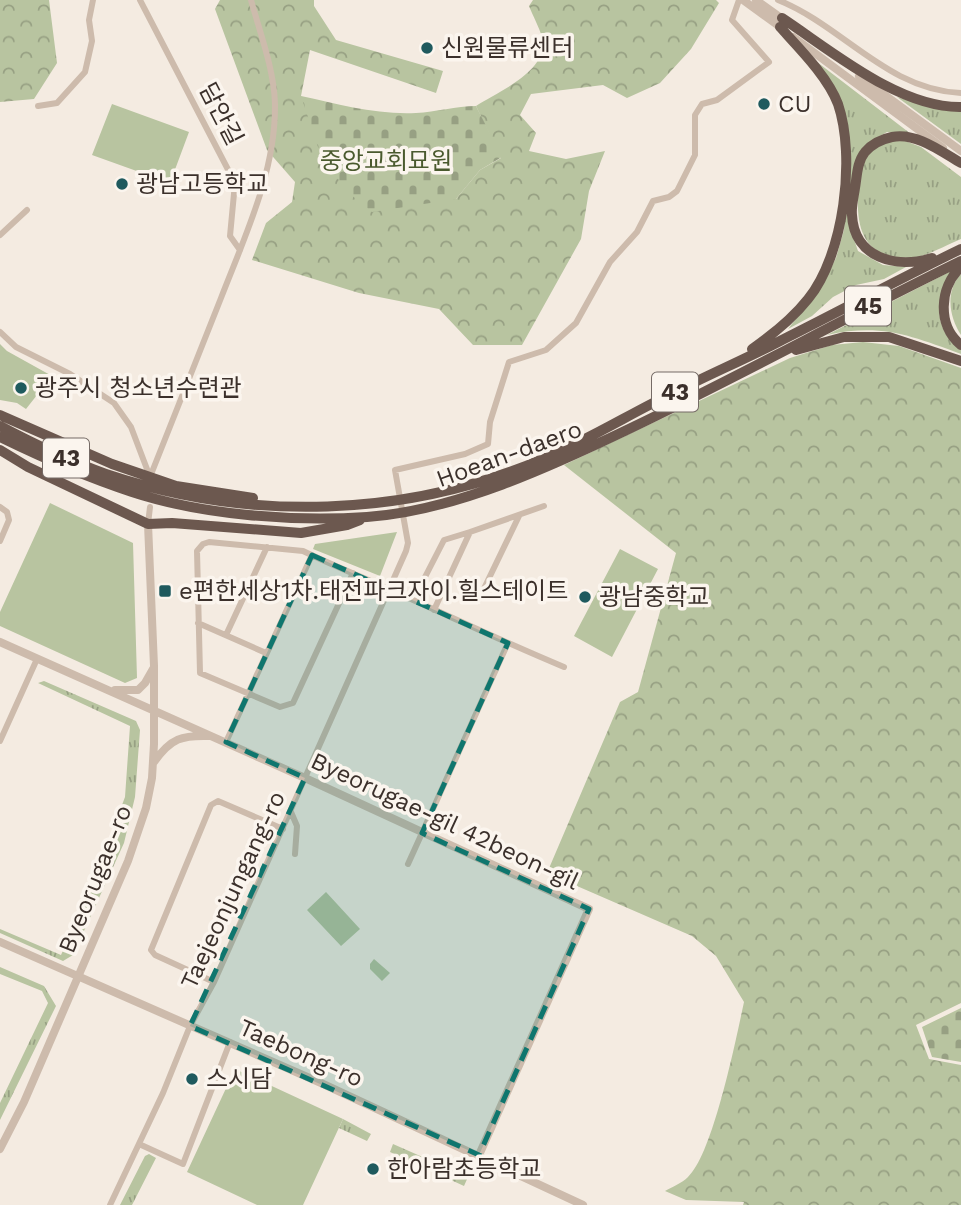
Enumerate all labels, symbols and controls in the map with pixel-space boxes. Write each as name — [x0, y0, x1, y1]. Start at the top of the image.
place label: 신원물류센터 — [441, 34, 573, 62]
marker: 신원물류센터 — [419, 40, 435, 56]
street label: 담안길 — [193, 78, 249, 150]
place label: CU — [778, 90, 811, 118]
marker: CU — [756, 96, 772, 112]
park label: 중앙교회묘원 — [320, 147, 452, 175]
place label: 광남고등학교 — [136, 170, 268, 198]
marker: 광남고등학교 — [114, 176, 130, 192]
road number: 45 — [845, 286, 891, 326]
road number: 43 — [652, 372, 698, 412]
place label: 광주시 청소년수련관 — [35, 374, 242, 402]
marker: 광주시 청소년수련관 — [13, 380, 29, 396]
street label: Hoean-daero — [432, 415, 586, 493]
road number: 43 — [43, 438, 89, 478]
place label: e편한세상1차.태전파크자이.힐스테이트 — [179, 577, 568, 605]
marker: e편한세상1차.태전파크자이.힐스테이트 — [157, 583, 173, 599]
place label: 광남중학교 — [599, 583, 709, 611]
marker: 광남중학교 — [577, 589, 593, 605]
street label: Byeorugae-gil 42beon-gil — [306, 746, 584, 896]
street label: Taejeonjungang-ro — [175, 787, 291, 993]
street label: Byeorugae-ro — [53, 801, 137, 957]
street label: Taebong-ro — [235, 1013, 367, 1093]
place label: 스시담 — [206, 1065, 272, 1093]
marker: 스시담 — [184, 1071, 200, 1087]
place label: 한아람초등학교 — [387, 1155, 542, 1183]
marker: 한아람초등학교 — [365, 1161, 381, 1177]

